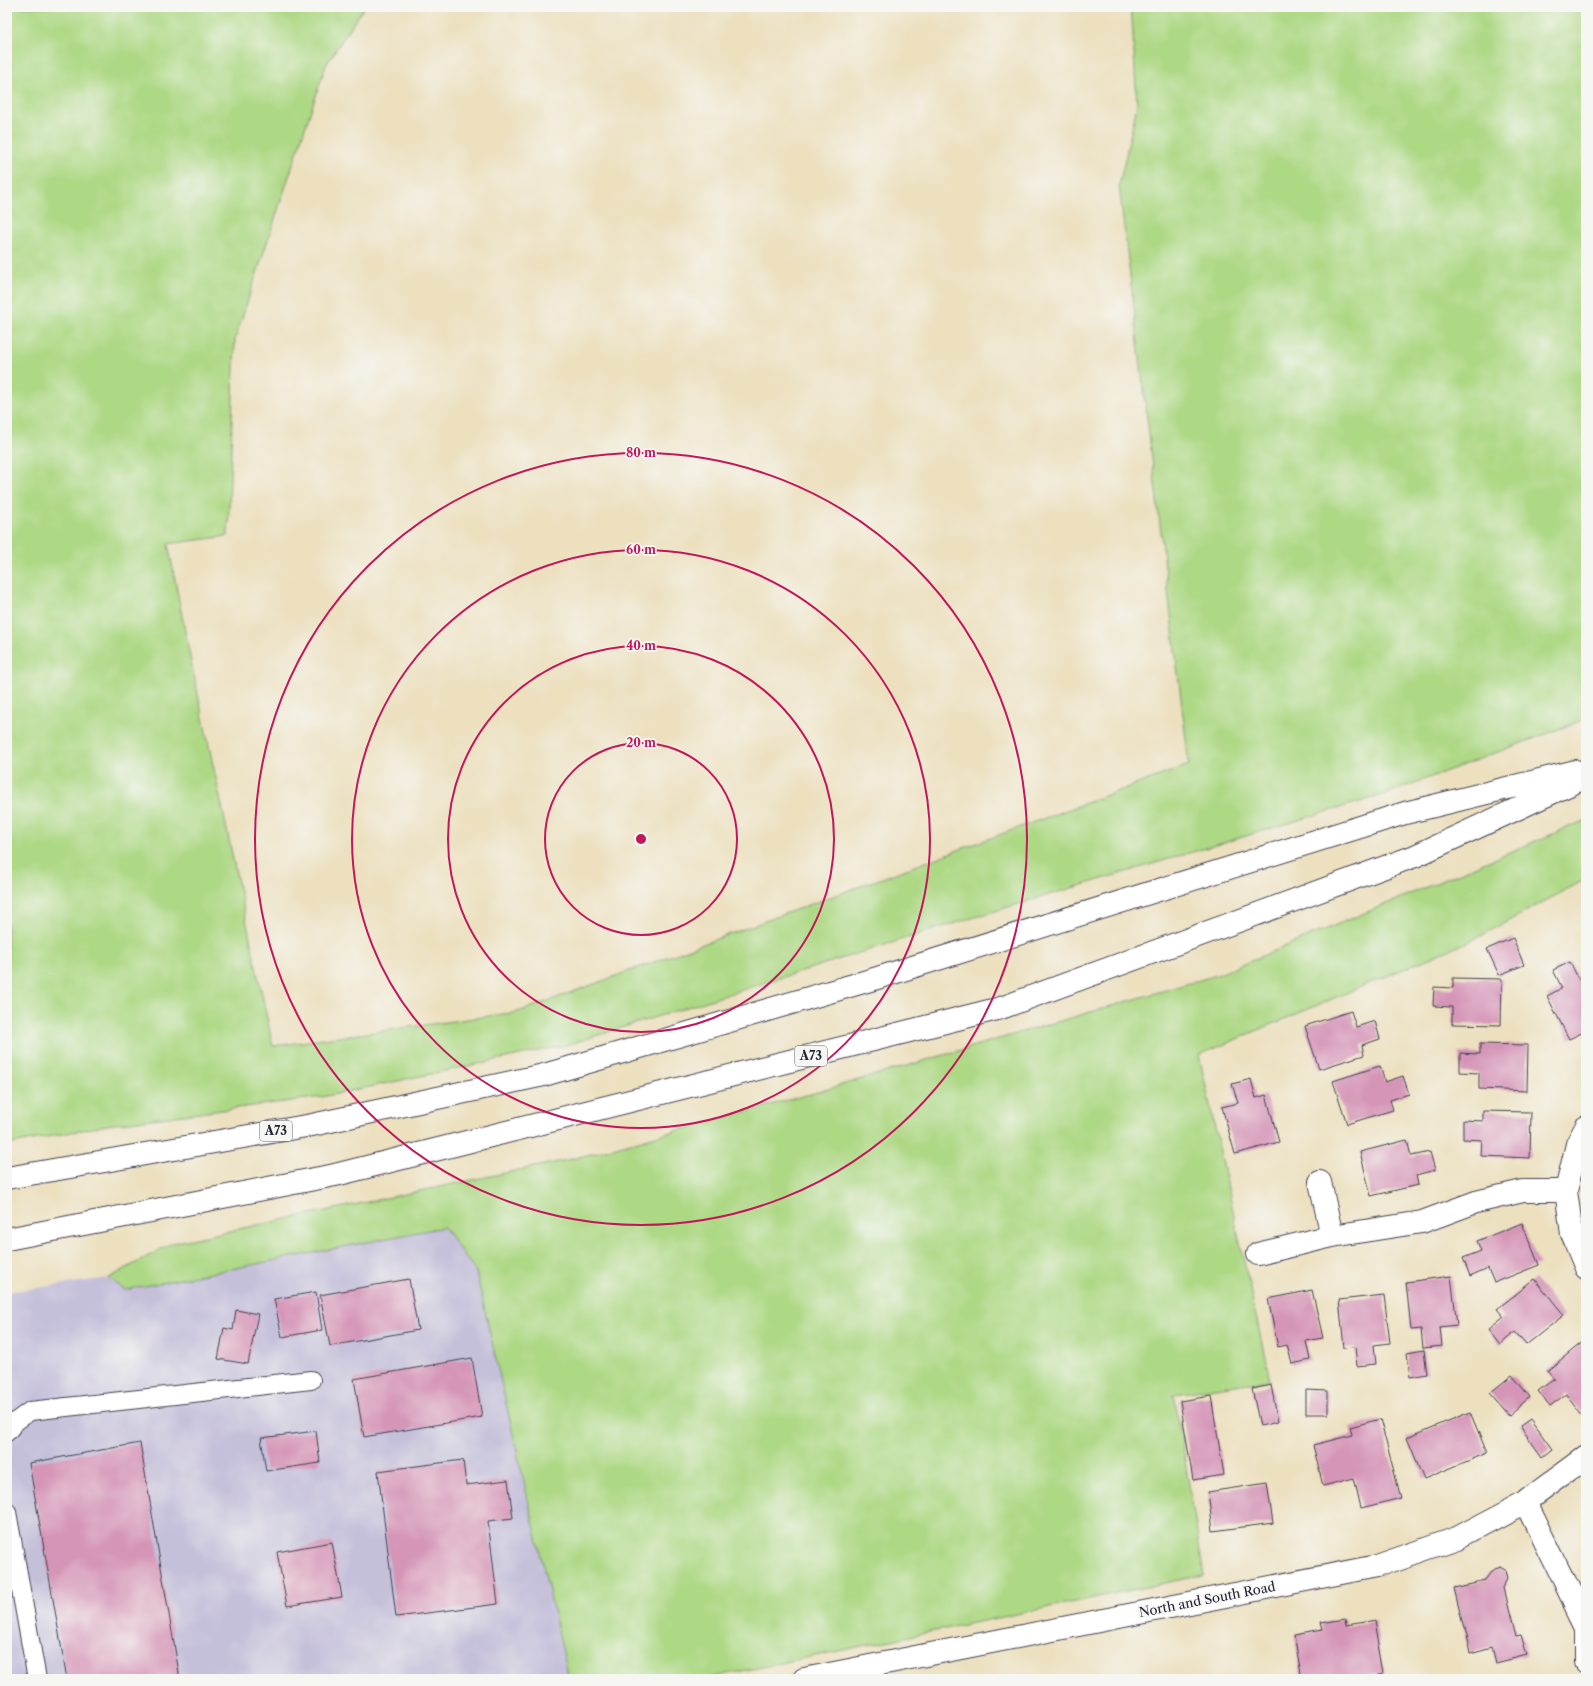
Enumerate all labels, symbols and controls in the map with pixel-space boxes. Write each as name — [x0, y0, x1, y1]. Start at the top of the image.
text: 80 m — [626, 445, 656, 460]
text: 60 m — [626, 542, 656, 557]
text: 40 m — [626, 638, 656, 653]
text: 20 m — [626, 735, 656, 750]
centre of rings — [634, 832, 648, 846]
road number: A73 — [795, 1046, 827, 1066]
road number: A73 — [260, 1121, 292, 1141]
street label: North and South Road — [1137, 1578, 1277, 1620]

